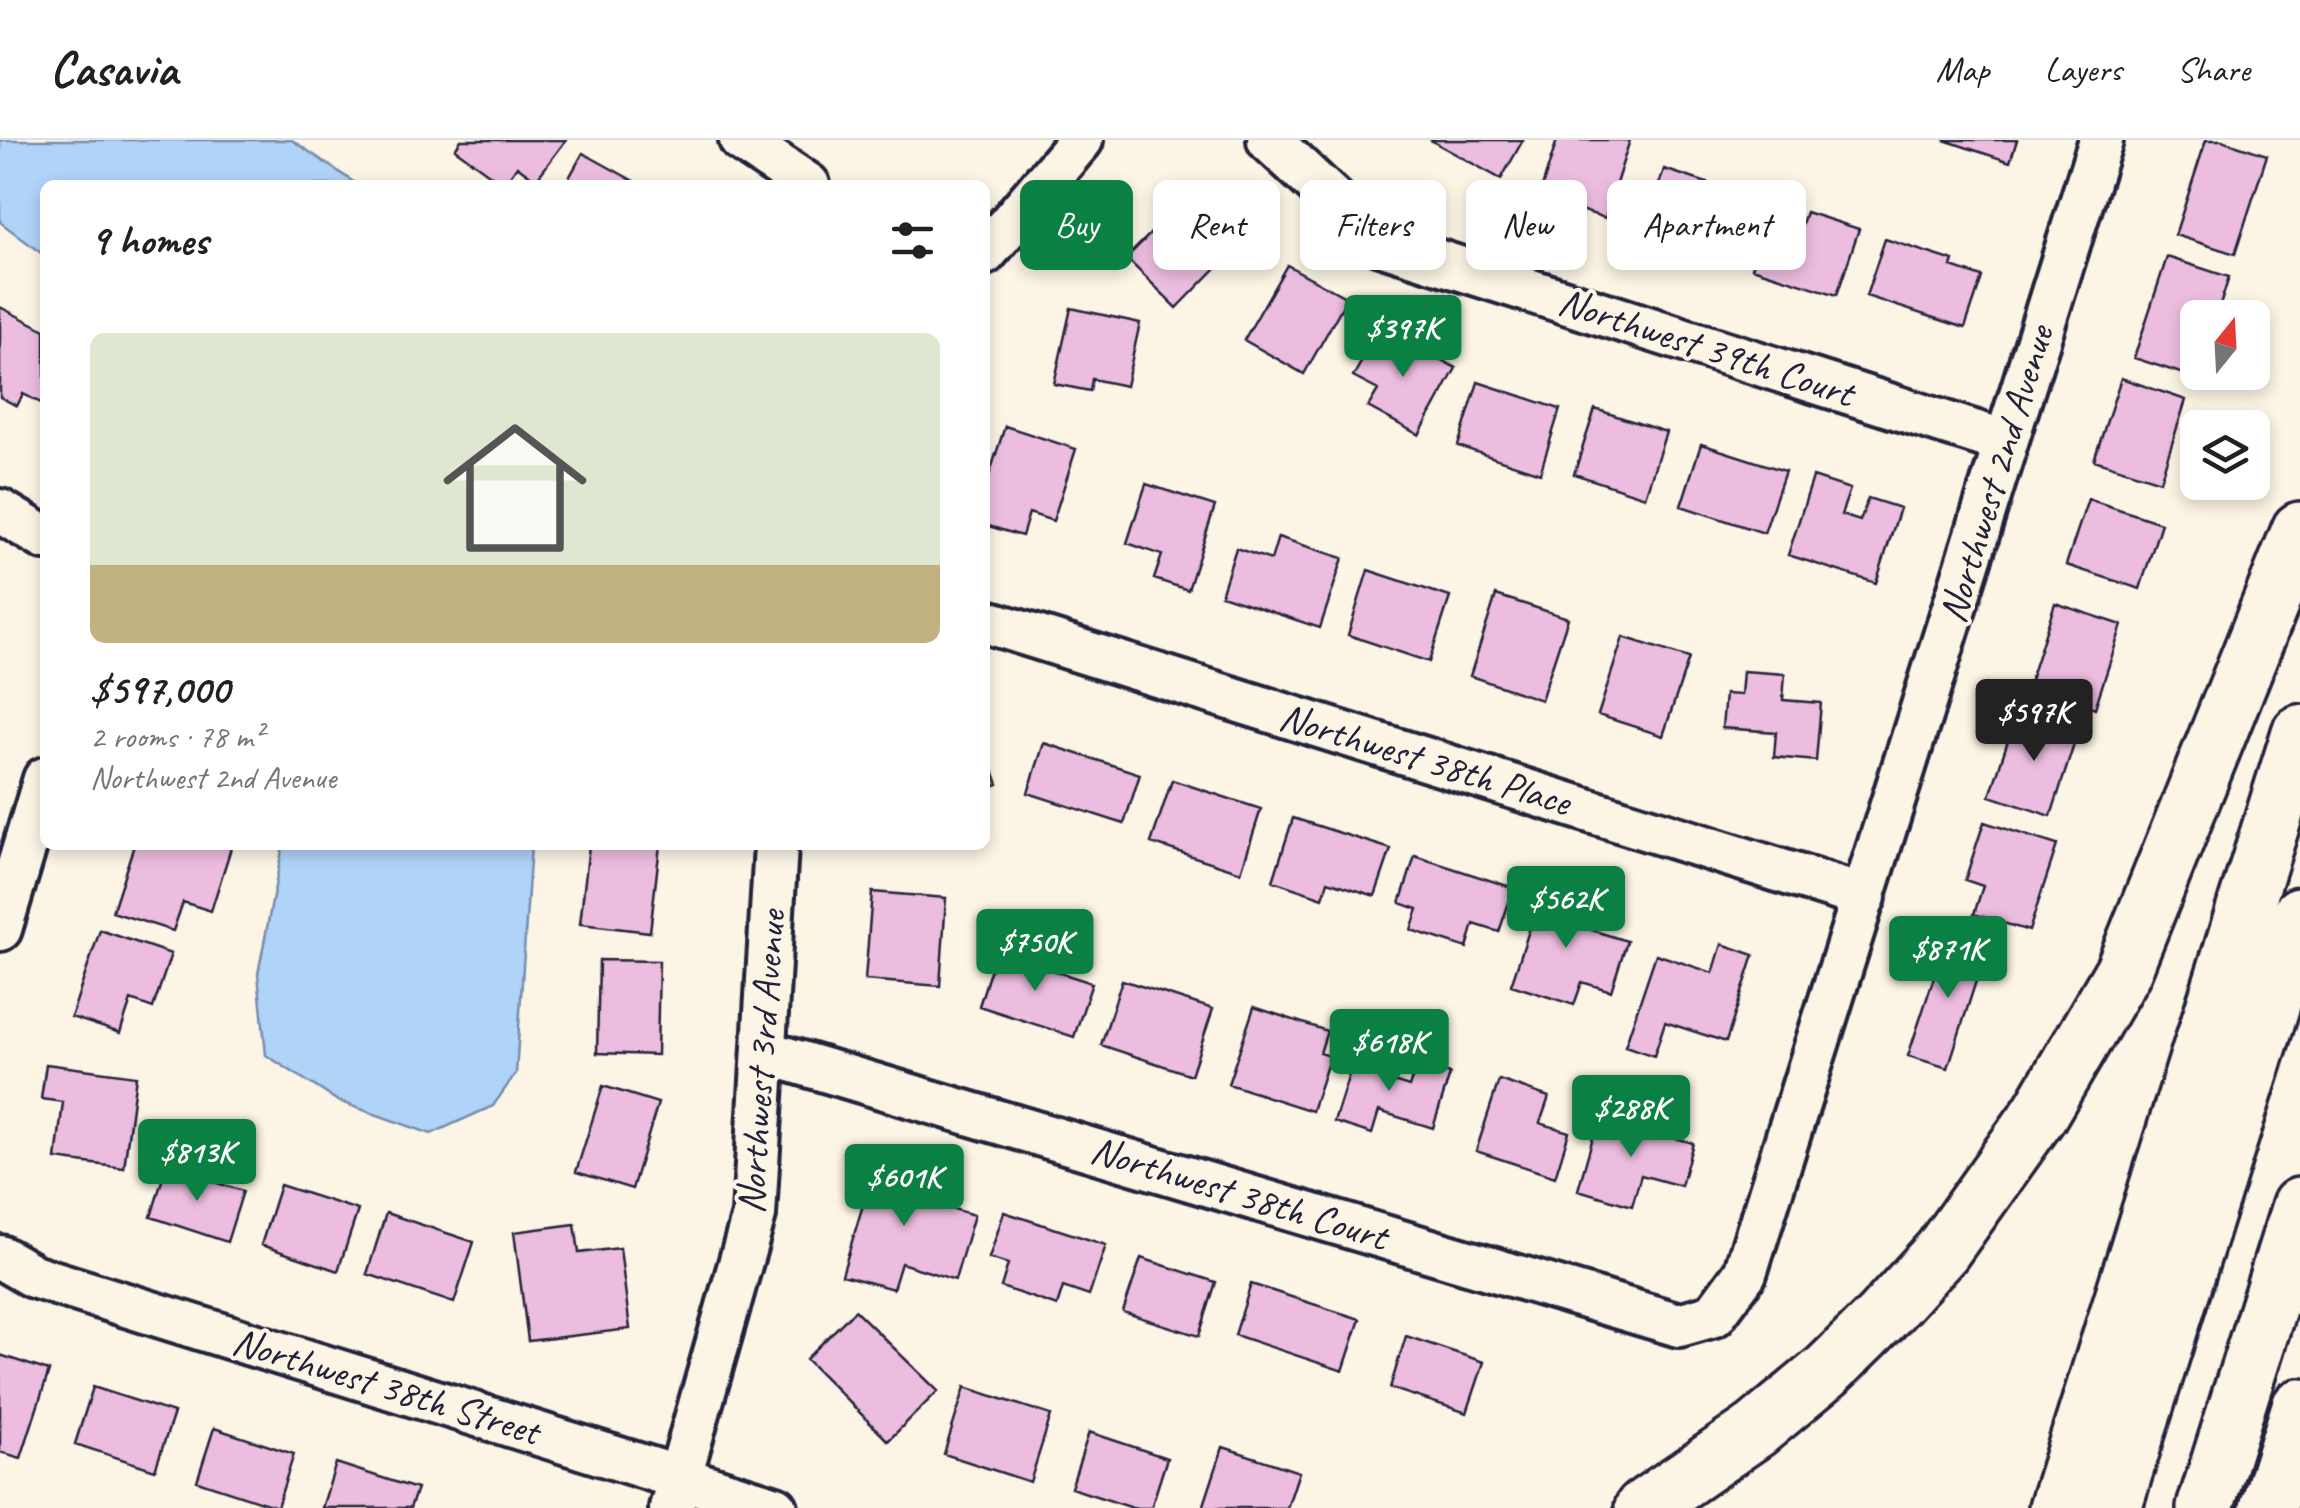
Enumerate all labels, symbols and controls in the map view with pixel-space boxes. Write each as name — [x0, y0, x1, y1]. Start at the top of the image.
text: Casavia — [50, 39, 178, 99]
text: Map — [1936, 47, 1989, 92]
text: Layers — [2044, 47, 2122, 92]
text: Share — [2177, 47, 2250, 92]
chip: Buy — [1020, 180, 1133, 270]
chip: Rent — [1153, 180, 1280, 270]
chip: Filters — [1300, 180, 1446, 270]
chip: New — [1466, 180, 1587, 270]
chip: Apartment — [1607, 180, 1806, 270]
icon: filters — [885, 213, 940, 268]
text: 9 homes — [90, 214, 208, 267]
street label: Northwest 39th Court — [1552, 276, 1863, 419]
pin: $397K — [1333, 295, 1473, 380]
north arrow — [2180, 300, 2270, 390]
map controls — [2180, 300, 2270, 500]
text: $397K — [1366, 307, 1440, 348]
street label: Northwest 2nd Avenue — [1927, 317, 2066, 628]
icon: home — [425, 398, 605, 578]
button: layers — [2180, 410, 2270, 500]
text: $597,000 — [90, 663, 229, 716]
pin: $597K — [1964, 679, 2104, 764]
street label: Northwest 38th Place — [1274, 691, 1579, 828]
text: $597K — [1998, 691, 2070, 732]
text: 2 rooms · 78 m² — [90, 716, 263, 757]
text: Northwest 2nd Avenue — [90, 757, 336, 798]
pin: $562K — [1496, 866, 1636, 951]
text: $562K — [1529, 878, 1603, 919]
street label: Northwest 3rd Avenue — [725, 906, 797, 1215]
pin: $750K — [965, 909, 1105, 994]
pin: $871K — [1878, 916, 2018, 1001]
text: $750K — [998, 921, 1072, 962]
text: $871K — [1911, 928, 1985, 969]
pin: $618K — [1319, 1009, 1459, 1094]
text: $618K — [1352, 1021, 1426, 1062]
pin: $288K — [1561, 1075, 1701, 1160]
text: $288K — [1594, 1087, 1668, 1128]
pin: $813K — [127, 1119, 267, 1204]
street label: Northwest 38th Court — [1085, 1124, 1397, 1263]
text: $813K — [160, 1131, 234, 1172]
pin: $601K — [834, 1144, 974, 1229]
text: $601K — [867, 1156, 941, 1197]
street label: Northwest 38th Street — [227, 1316, 549, 1457]

